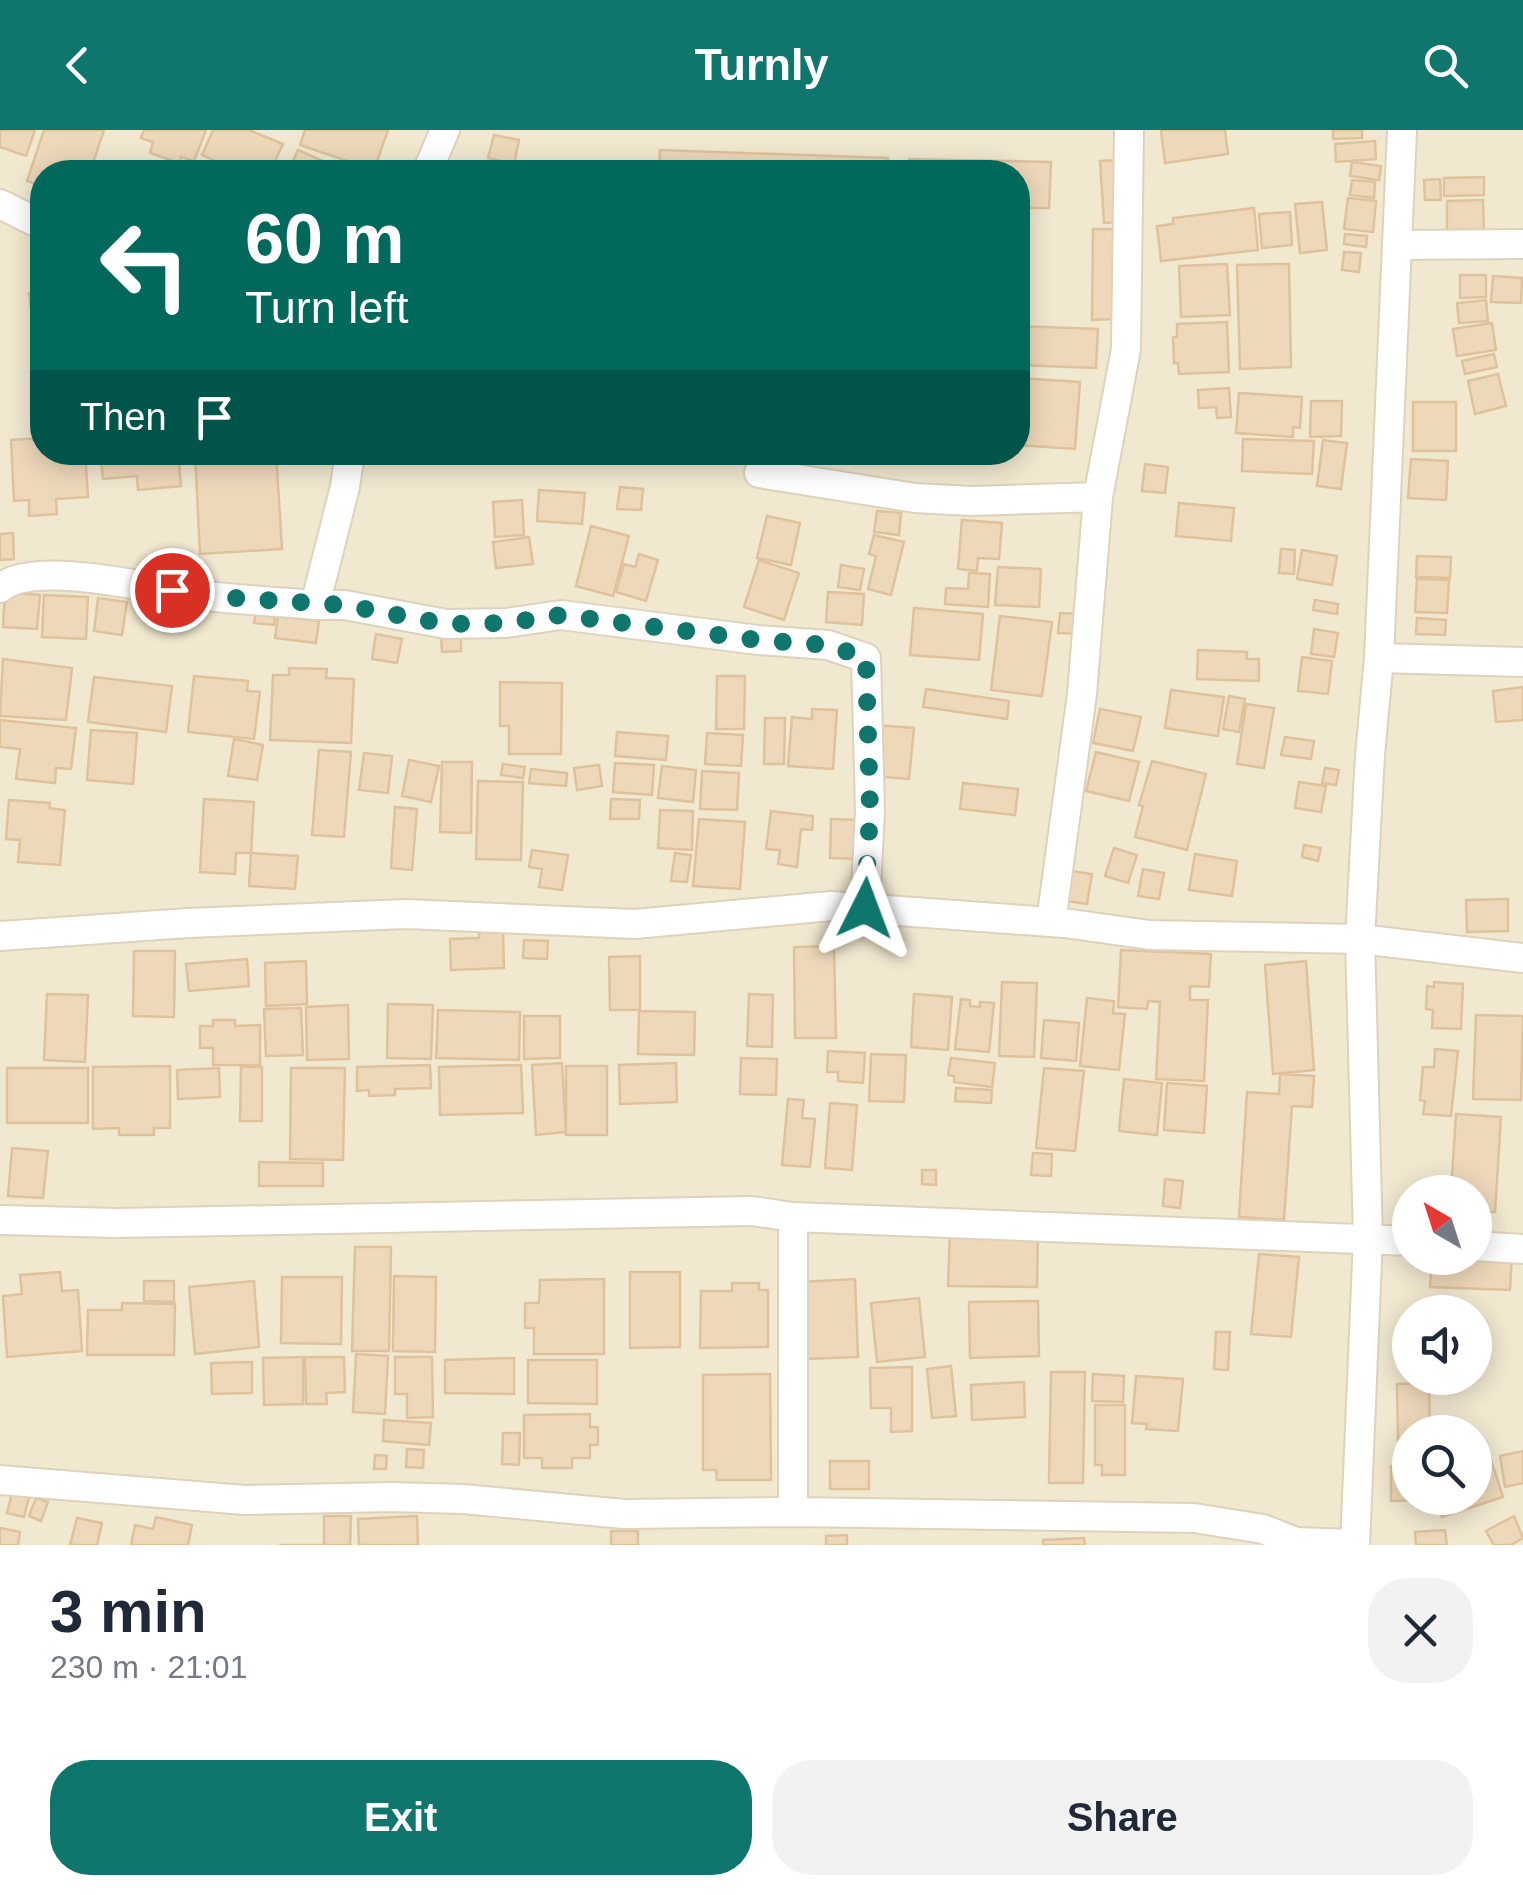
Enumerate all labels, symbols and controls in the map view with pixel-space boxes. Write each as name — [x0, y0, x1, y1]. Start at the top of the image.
icon: back — [50, 38, 105, 93]
icon: search — [1418, 38, 1473, 93]
text: Turnly — [694, 39, 829, 90]
icon: left — [80, 200, 210, 330]
text: 60 m — [245, 200, 405, 278]
text: Turn left — [245, 282, 408, 333]
icon: arrive — [187, 390, 242, 445]
text: Then — [80, 396, 167, 438]
pin — [130, 548, 215, 633]
icon: arrive — [145, 563, 200, 618]
position arrow — [813, 856, 917, 960]
north arrow — [1392, 1175, 1492, 1275]
map controls — [1392, 1175, 1492, 1515]
button: sound — [1392, 1295, 1492, 1395]
button: search — [1392, 1415, 1492, 1515]
text: 3 min — [50, 1578, 207, 1645]
button: close — [1368, 1578, 1473, 1683]
text: 230 m · 21:01 — [50, 1649, 247, 1685]
button: Exit — [50, 1760, 752, 1875]
button: Share — [772, 1760, 1473, 1875]

